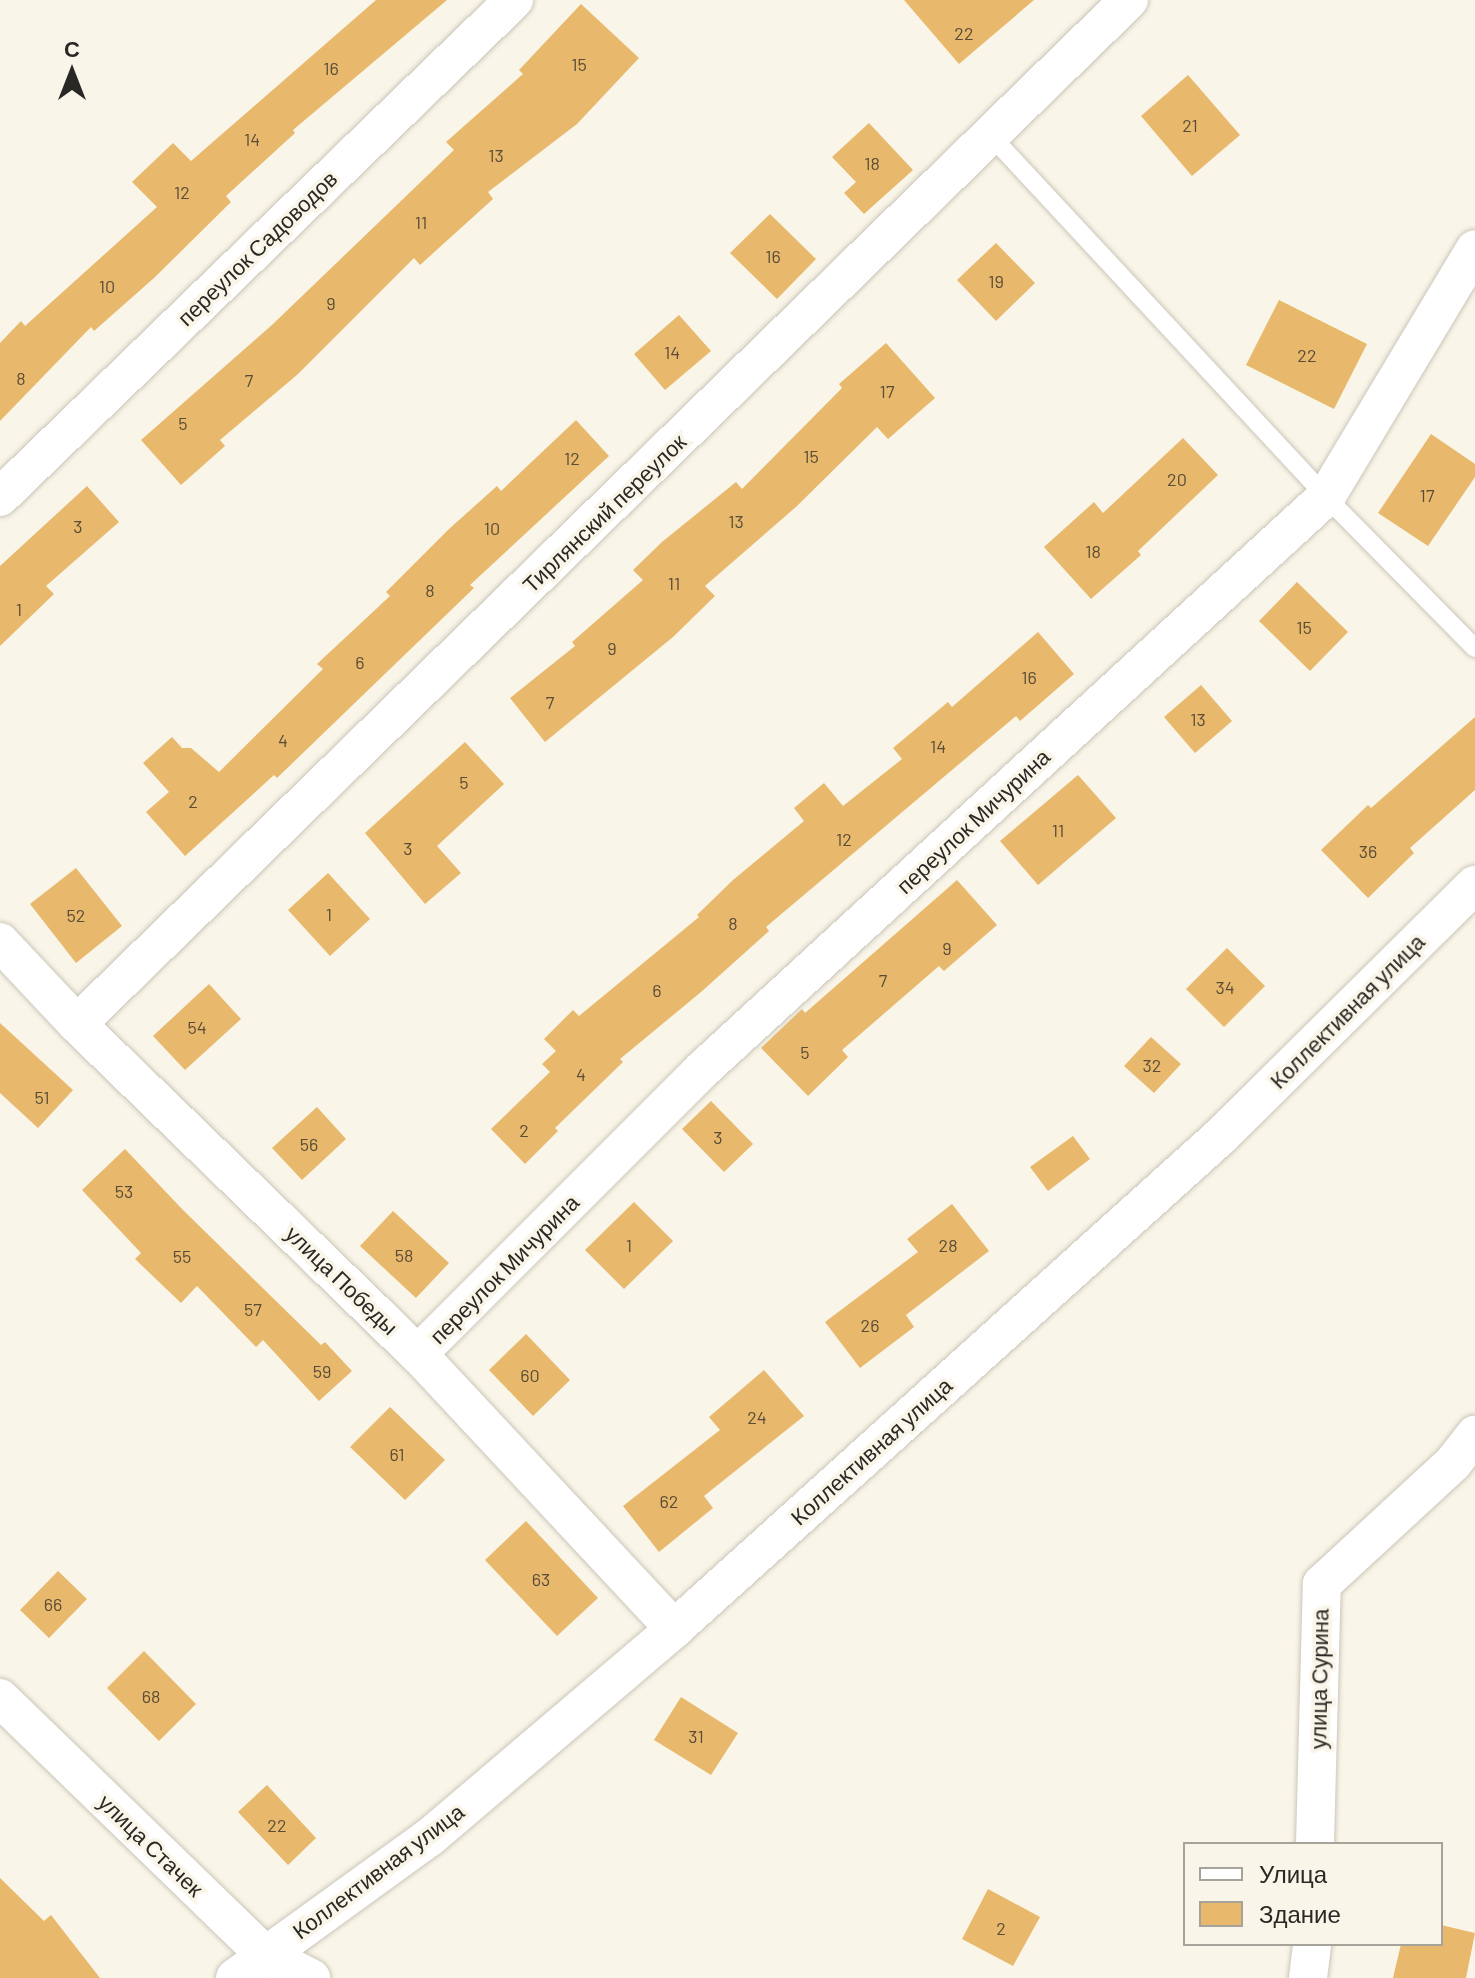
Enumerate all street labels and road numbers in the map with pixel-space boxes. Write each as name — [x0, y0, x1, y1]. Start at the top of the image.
street label: переулок Садоводов — [172, 165, 342, 331]
street label: Тирлянский переулок — [517, 428, 691, 598]
street label: переулок Мичурина — [891, 743, 1055, 899]
street label: Коллективная улица — [1264, 928, 1430, 1094]
street label: переулок Мичурина — [424, 1189, 584, 1349]
street label: улица Победы — [280, 1220, 404, 1340]
street label: Коллективная улица — [785, 1372, 957, 1530]
street label: улица Сурина — [1305, 1609, 1333, 1749]
street label: улица Стачек — [93, 1788, 209, 1902]
street label: Коллективная улица — [287, 1798, 469, 1944]

